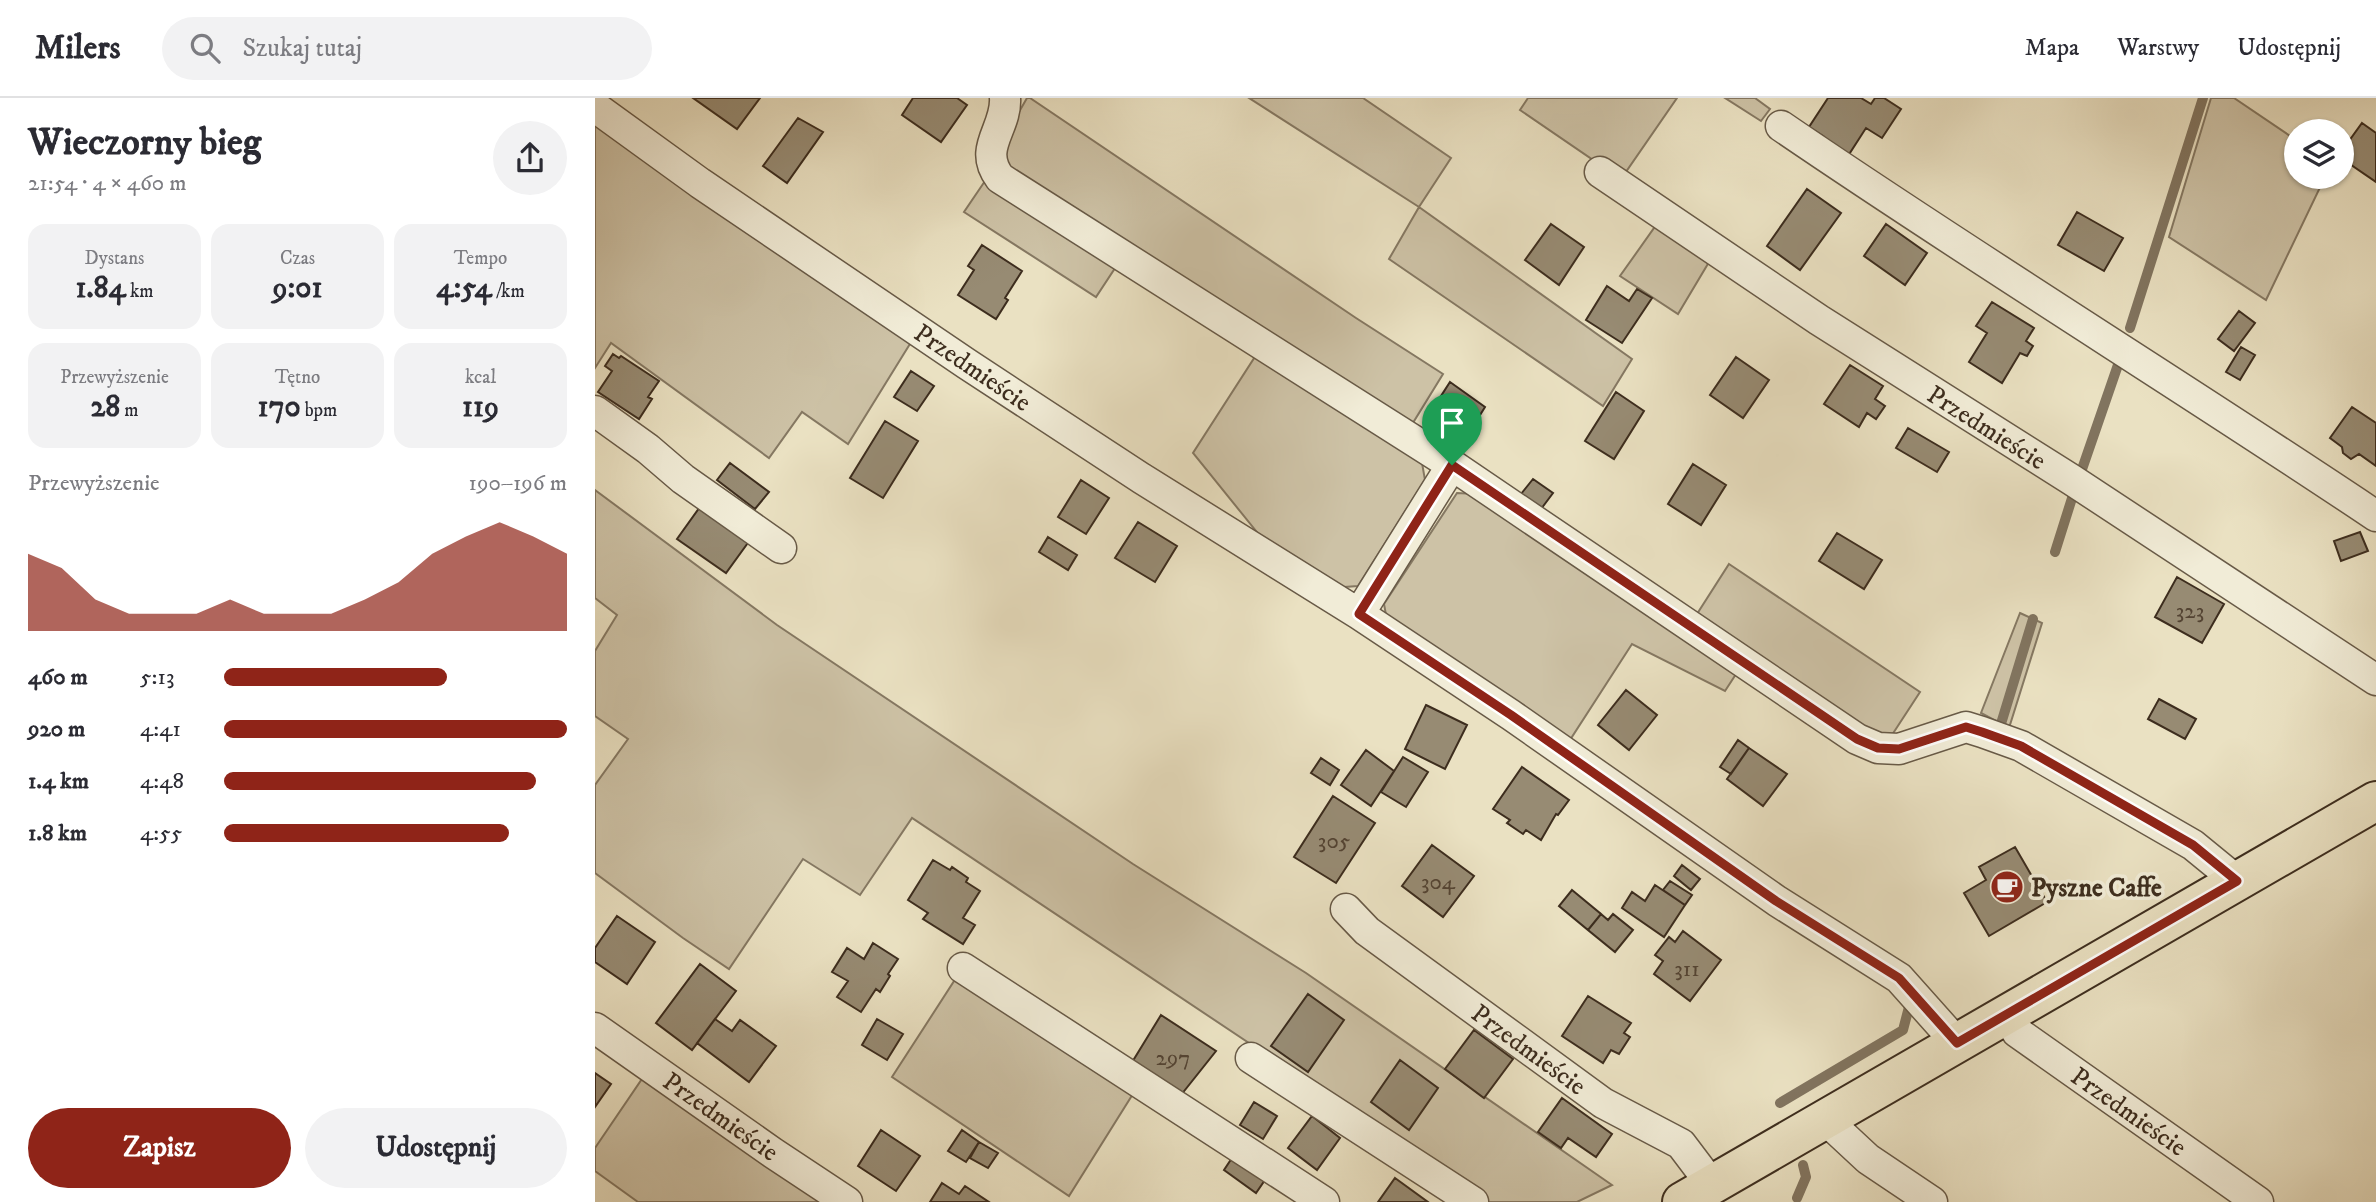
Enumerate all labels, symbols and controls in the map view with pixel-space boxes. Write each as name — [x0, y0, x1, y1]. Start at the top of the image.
search box — [162, 17, 652, 80]
text: Milers — [35, 28, 120, 69]
icon: search — [186, 29, 224, 67]
text: Szukaj tutaj — [242, 32, 362, 65]
text: Mapa — [2025, 33, 2079, 63]
text: Warstwy — [2117, 33, 2199, 63]
text: Udostępnij — [2237, 33, 2341, 63]
text: Wieczorny bieg — [28, 119, 261, 167]
map controls — [2284, 119, 2354, 189]
button: layers — [2284, 119, 2354, 189]
button: share — [493, 121, 567, 195]
text: 21:54 · 4 × 460 m — [28, 169, 186, 198]
text: Dystans — [85, 247, 144, 270]
text: Czas — [280, 247, 315, 270]
text: Tempo — [454, 247, 507, 270]
text: 1.84 — [75, 270, 126, 307]
text: 9:01 — [273, 270, 322, 307]
text: 4:54 — [436, 270, 492, 307]
text: km — [126, 280, 154, 303]
text: /km — [492, 280, 525, 303]
street label: Przedmieście — [907, 317, 1037, 419]
text: Przewyższenie — [60, 366, 169, 389]
text: Tętno — [275, 366, 320, 389]
text: kcal — [465, 366, 496, 389]
street label: Przedmieście — [1921, 379, 2052, 478]
text: 28 — [90, 389, 120, 426]
text: 170 — [258, 389, 301, 426]
text: 119 — [462, 389, 499, 426]
pin — [1422, 393, 1482, 465]
text: m — [120, 399, 139, 422]
text: bpm — [301, 399, 337, 422]
icon: arrive — [1433, 404, 1471, 442]
text: Przewyższenie — [28, 469, 160, 498]
text: 190–196 m — [469, 469, 567, 498]
house number: 323 — [2176, 597, 2204, 626]
text: 460 m — [28, 663, 88, 692]
text: 5:13 — [140, 663, 174, 692]
text: 920 m — [28, 715, 85, 744]
text: 4:41 — [140, 715, 181, 744]
text: 1.4 km — [28, 767, 89, 796]
text: 4:48 — [140, 767, 184, 796]
text: 1.8 km — [28, 819, 87, 848]
text: 4:55 — [140, 819, 182, 848]
house number: 305 — [1318, 827, 1350, 856]
house number: 304 — [1421, 868, 1456, 897]
cafe icon: Pyszne Caffe — [1988, 868, 2026, 906]
place label: Pyszne Caffe — [2031, 872, 2162, 905]
house number: 311 — [1674, 955, 1700, 984]
street label: Przedmieście — [1464, 997, 1592, 1103]
house number: 297 — [1156, 1044, 1190, 1073]
street label: Przedmieście — [2064, 1060, 2193, 1164]
street label: Przedmieście — [656, 1065, 785, 1169]
button: Zapisz — [28, 1108, 291, 1188]
button: Udostępnij — [305, 1108, 567, 1188]

